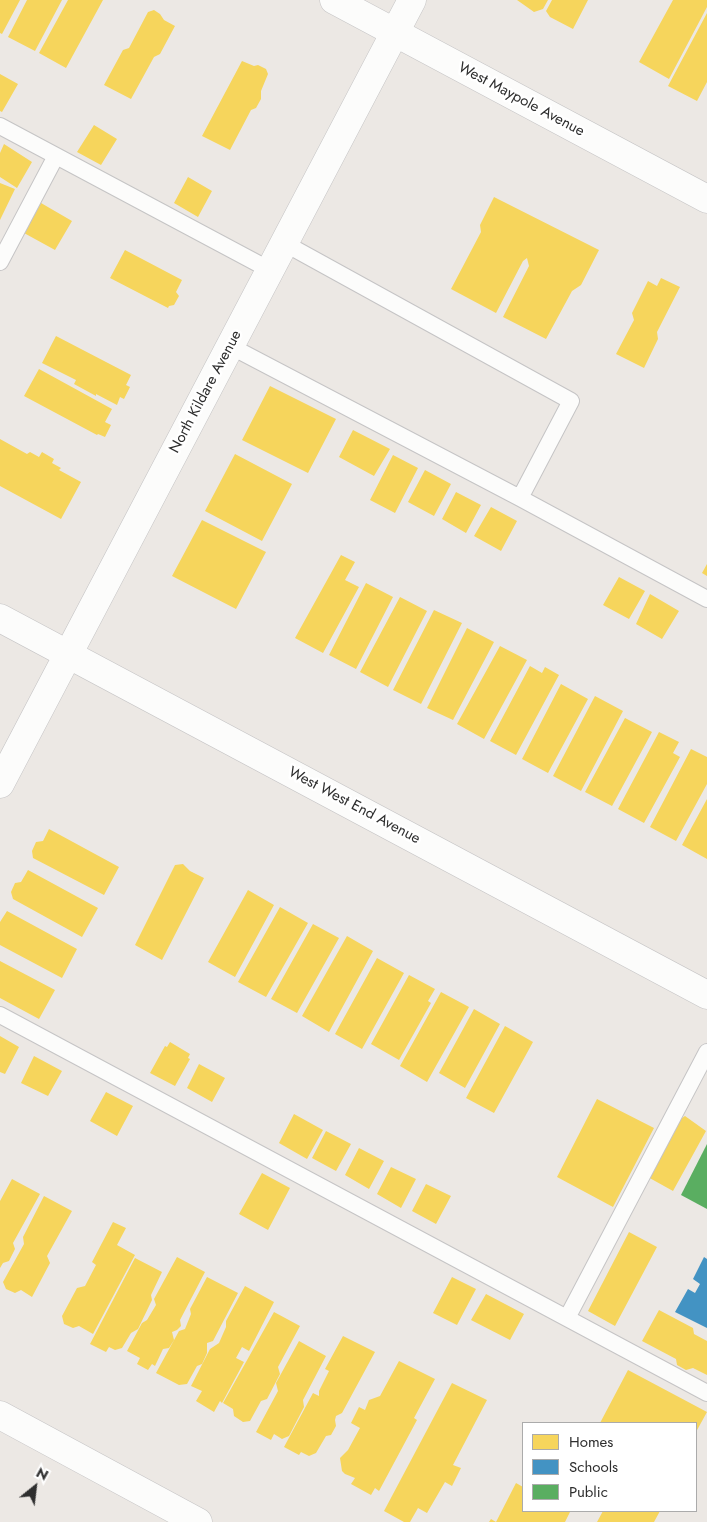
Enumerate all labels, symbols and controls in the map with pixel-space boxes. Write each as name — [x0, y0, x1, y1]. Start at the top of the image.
street label: West Maypole Avenue — [455, 59, 587, 141]
street label: North Kildare Avenue — [166, 328, 246, 456]
street label: West West End Avenue — [285, 764, 423, 848]
legend — [522, 1422, 697, 1512]
text: Homes — [569, 1431, 613, 1453]
text: Schools — [569, 1456, 618, 1478]
north arrow — [10, 1462, 60, 1512]
text: N — [33, 1462, 52, 1485]
text: Public — [569, 1481, 608, 1503]

